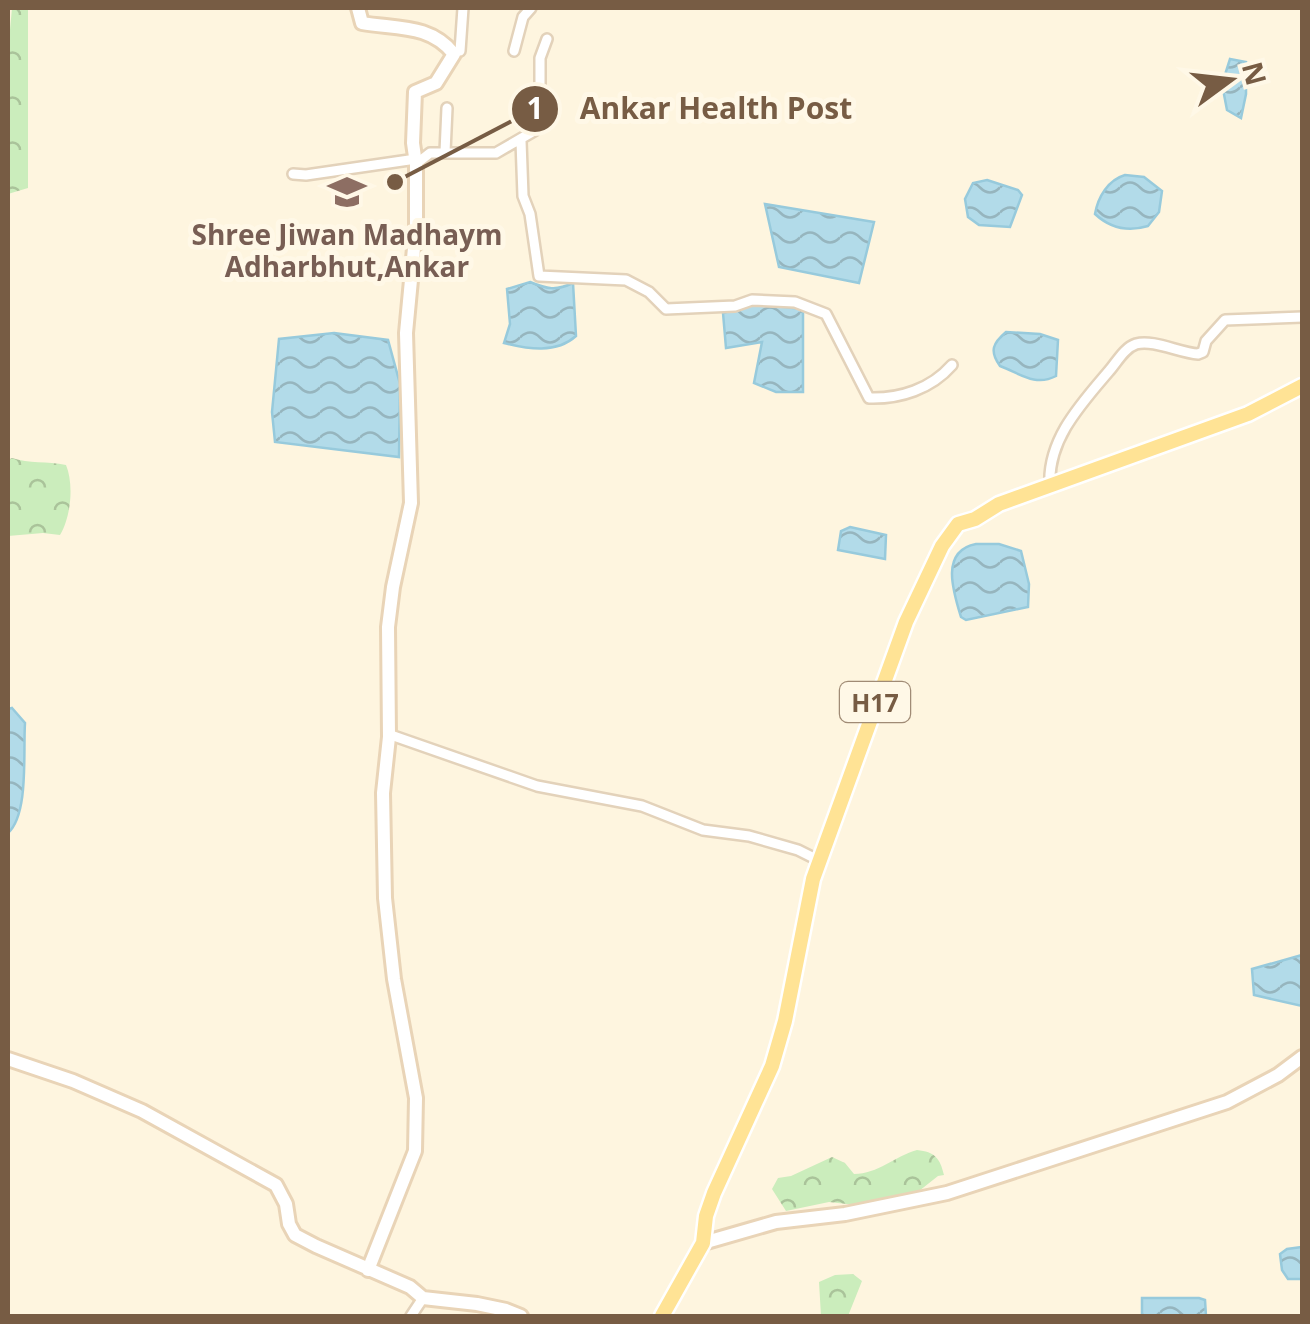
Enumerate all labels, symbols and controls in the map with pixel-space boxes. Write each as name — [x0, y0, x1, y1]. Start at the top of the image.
north arrow — [1180, 30, 1280, 130]
text: N — [1234, 57, 1276, 89]
callout: Ankar Health Post — [510, 79, 872, 139]
text: 1 — [526, 87, 544, 128]
text: Ankar Health Post — [580, 87, 852, 128]
school or university icon: Shree Jiwan Madhaym Adharbhut,Ankar — [326, 171, 368, 213]
place label: Shree Jiwan Madhaym Adharbhut,Ankar — [191, 215, 503, 285]
road number: H17 — [840, 682, 910, 722]

